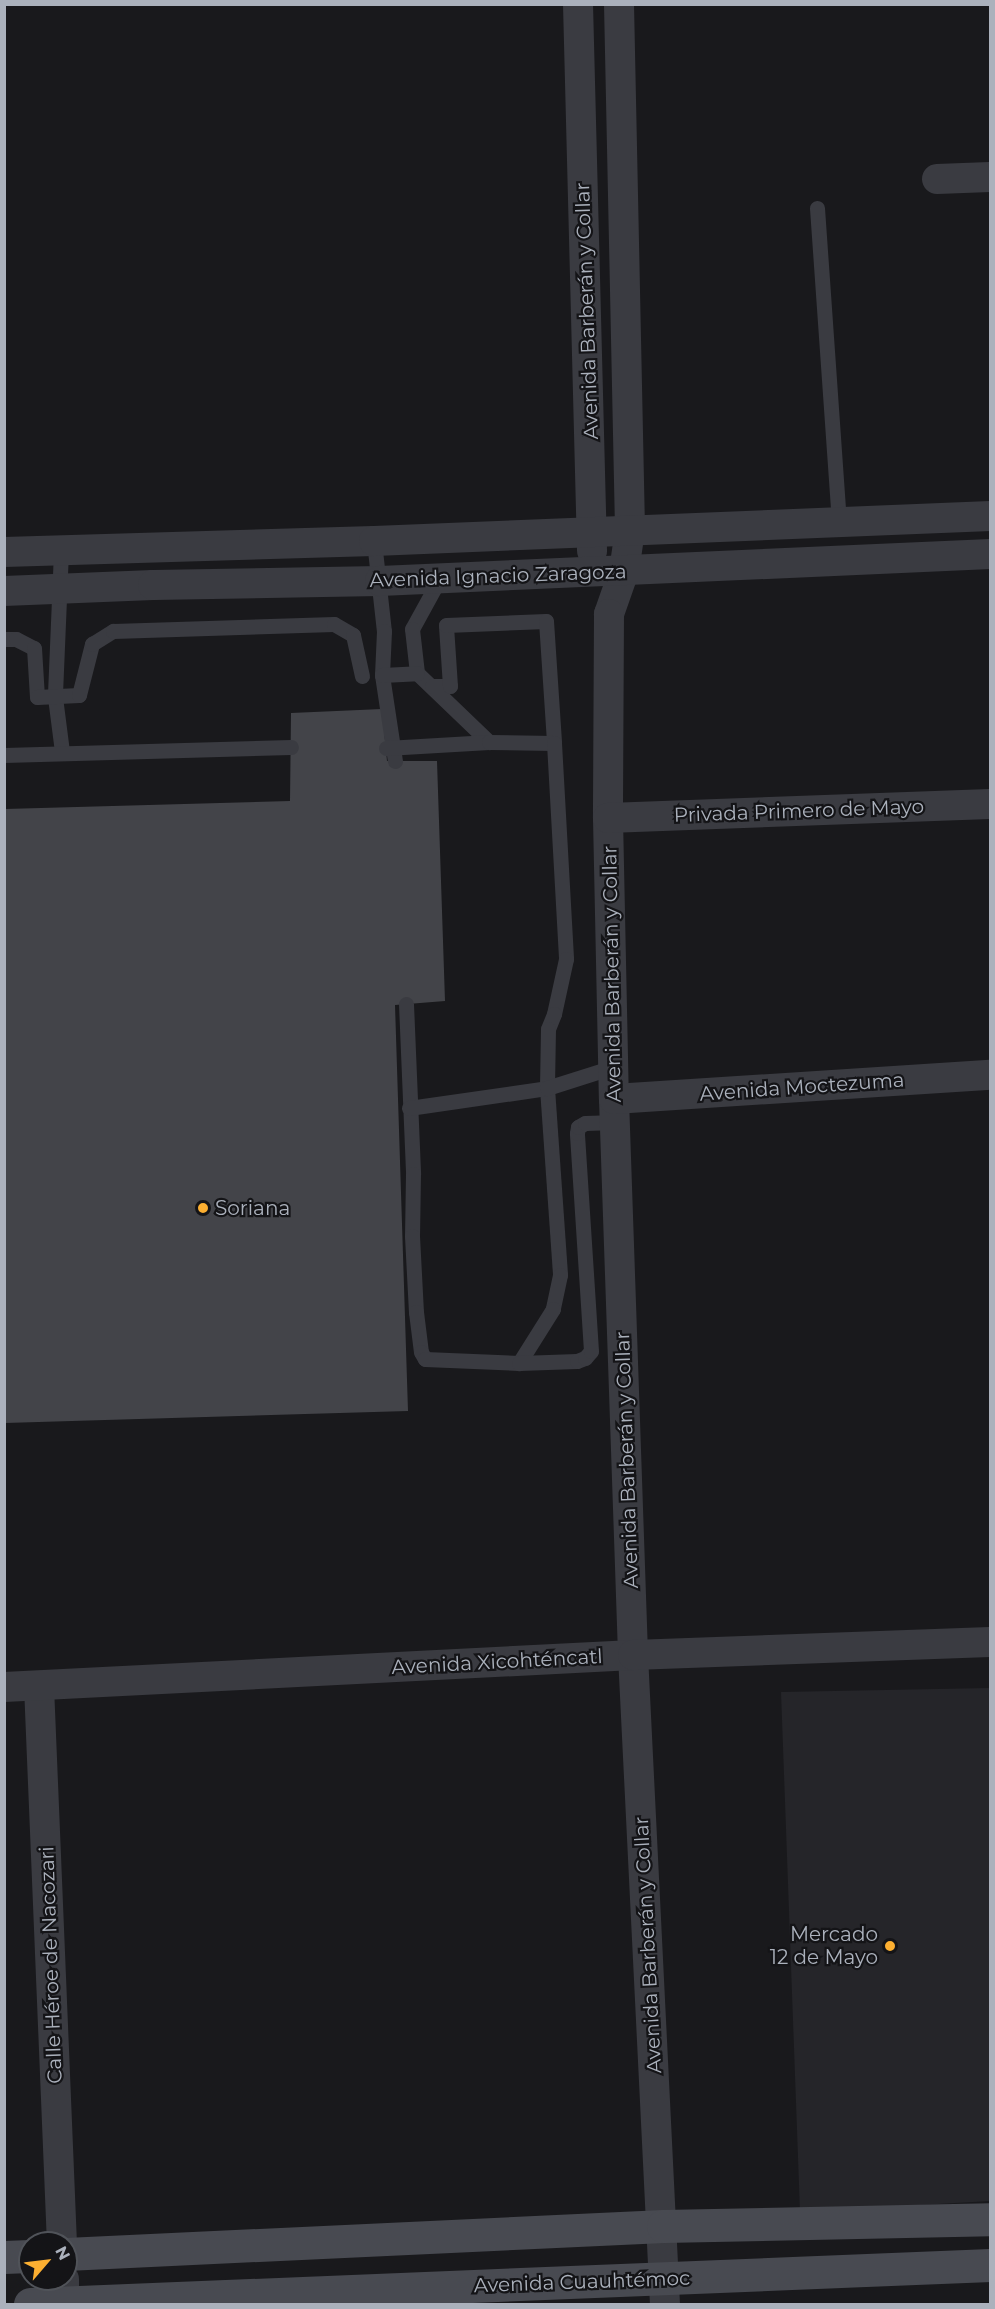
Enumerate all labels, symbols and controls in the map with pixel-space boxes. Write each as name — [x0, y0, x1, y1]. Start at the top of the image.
street label: Avenida Barberán y Collar — [571, 182, 603, 440]
street label: Avenida Ignacio Zaragoza — [369, 560, 627, 592]
street label: Privada Primero de Mayo — [673, 795, 925, 827]
street label: Avenida Barberán y Collar — [598, 845, 626, 1103]
street label: Avenida Moctezuma — [699, 1068, 905, 1106]
place label: Soriana — [215, 1196, 290, 1220]
marker: Soriana — [196, 1201, 210, 1215]
street label: Avenida Barberán y Collar — [611, 1331, 643, 1589]
street label: Avenida Xicohténcatl — [391, 1644, 603, 1680]
street label: Avenida Barberán y Collar — [629, 1816, 667, 2074]
street label: Calle Héroe de Nacozari — [35, 1846, 67, 2084]
place label: Mercado 12 de Mayo — [770, 1922, 878, 1969]
marker: Mercado 12 de Mayo — [883, 1939, 897, 1953]
north arrow — [18, 2231, 78, 2291]
text: N — [51, 2243, 74, 2263]
street label: Avenida Cuauhtémoc — [473, 2266, 691, 2298]

